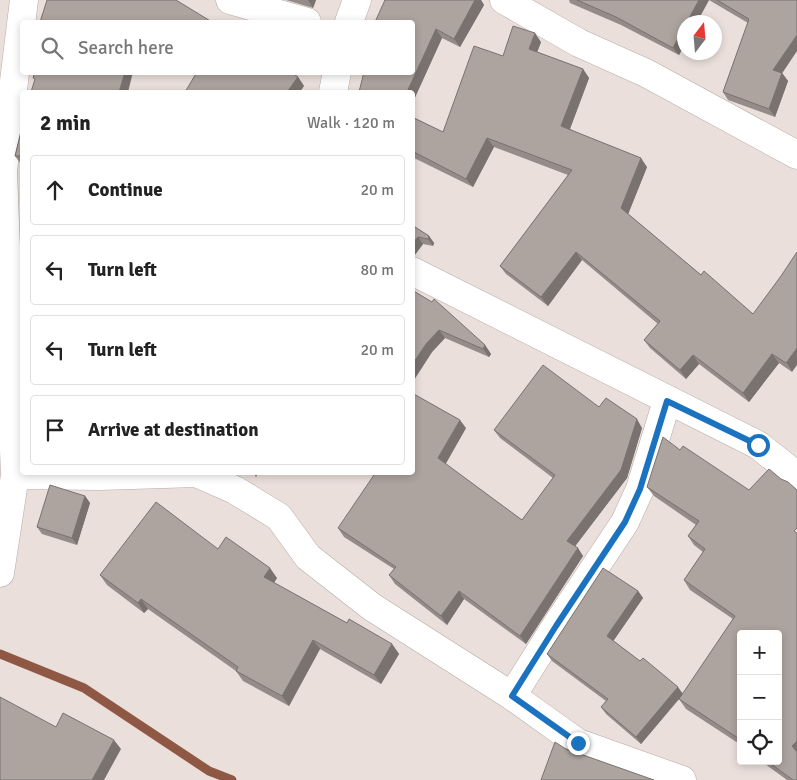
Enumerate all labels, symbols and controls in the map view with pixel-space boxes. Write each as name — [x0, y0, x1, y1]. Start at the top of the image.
north arrow — [677, 15, 722, 60]
search box — [20, 20, 415, 75]
icon: search — [38, 34, 66, 62]
text: Search here — [78, 36, 174, 60]
text: 2 min — [40, 110, 91, 136]
text: Walk · 120 m — [307, 113, 395, 133]
icon: ahead — [41, 176, 69, 204]
text: Continue — [88, 178, 163, 202]
text: 20 m — [360, 180, 394, 200]
icon: left — [41, 256, 69, 284]
text: Turn left — [88, 258, 157, 282]
text: 80 m — [360, 260, 394, 280]
icon: left — [41, 336, 69, 364]
text: Turn left — [88, 338, 157, 362]
text: 20 m — [360, 340, 394, 360]
icon: arrive — [41, 416, 69, 444]
text: Arrive at destination — [88, 418, 259, 442]
route start — [747, 434, 770, 457]
map controls — [737, 630, 782, 765]
button: + — [737, 630, 782, 675]
button: − — [737, 675, 782, 720]
button: locate — [737, 720, 782, 765]
route end — [567, 732, 590, 755]

